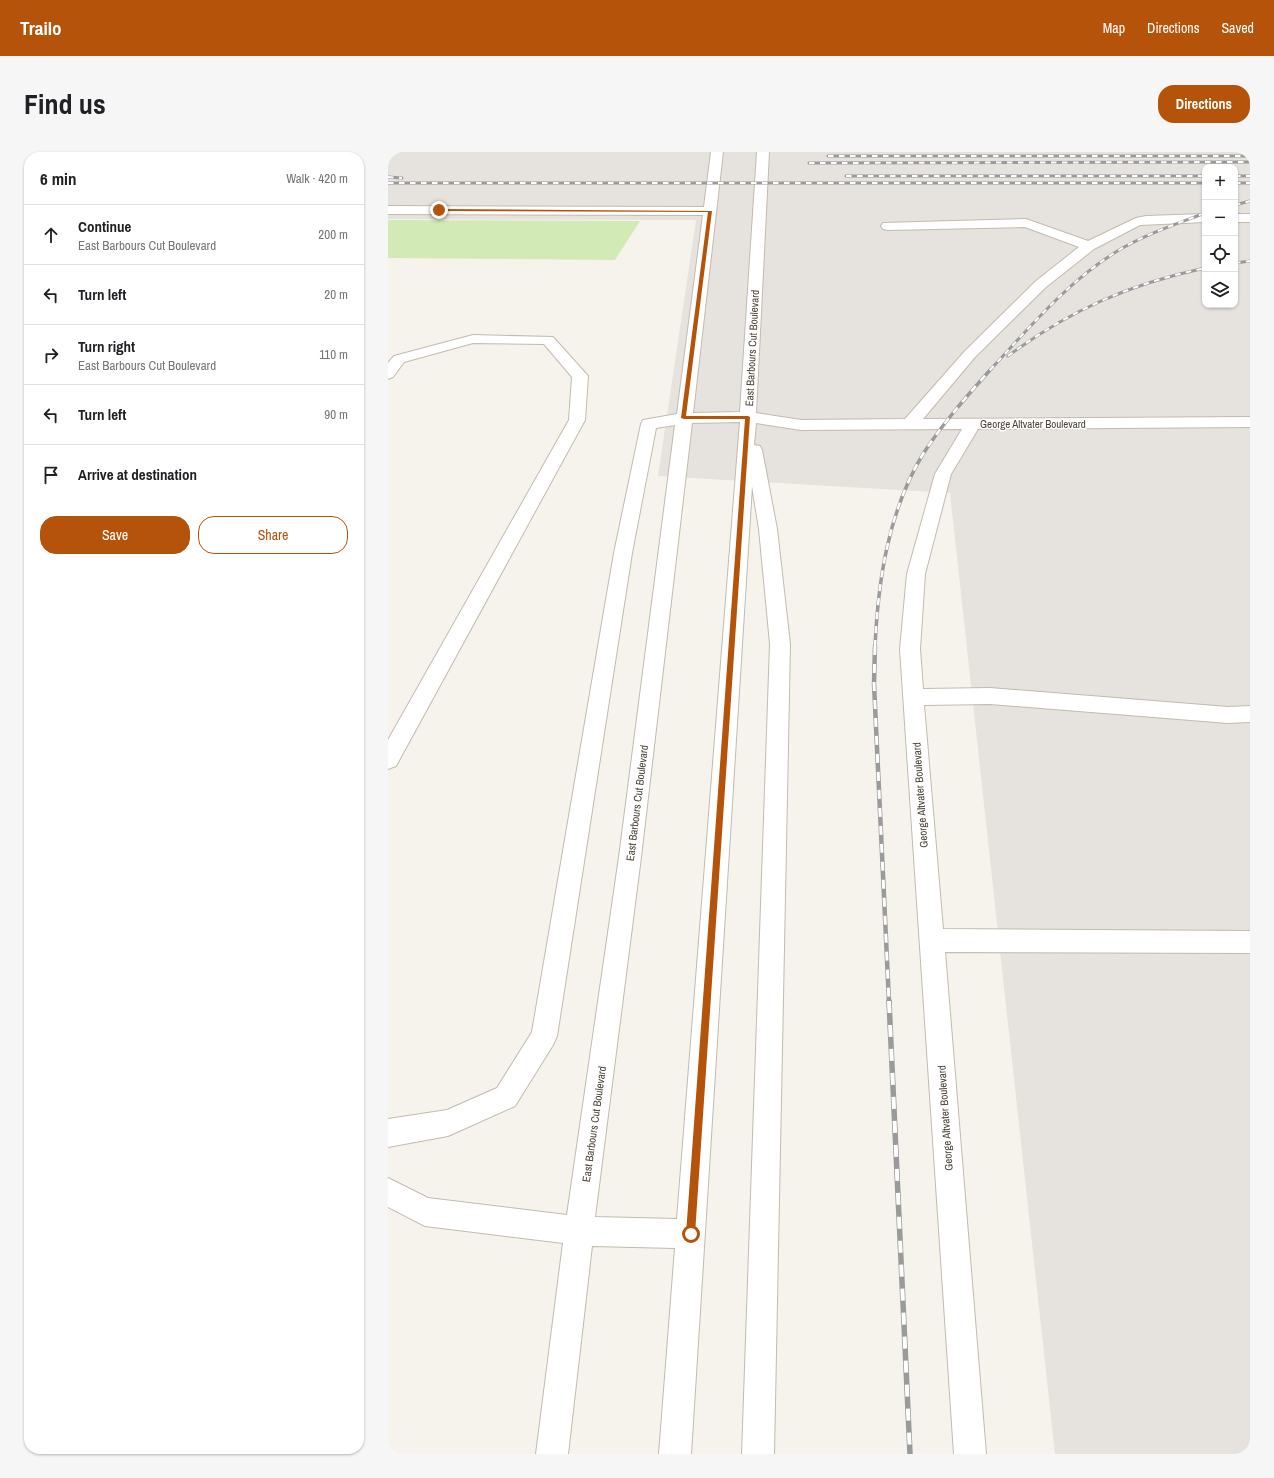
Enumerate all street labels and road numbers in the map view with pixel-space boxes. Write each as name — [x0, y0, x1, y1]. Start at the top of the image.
street label: East Barbours Cut Boulevard — [742, 289, 762, 407]
street label: George Altvater Boulevard — [980, 417, 1086, 431]
street label: George Altvater Boulevard — [909, 742, 931, 848]
street label: East Barbours Cut Boulevard — [623, 744, 651, 862]
street label: East Barbours Cut Boulevard — [579, 1065, 609, 1183]
street label: George Altvater Boulevard — [934, 1065, 956, 1171]

